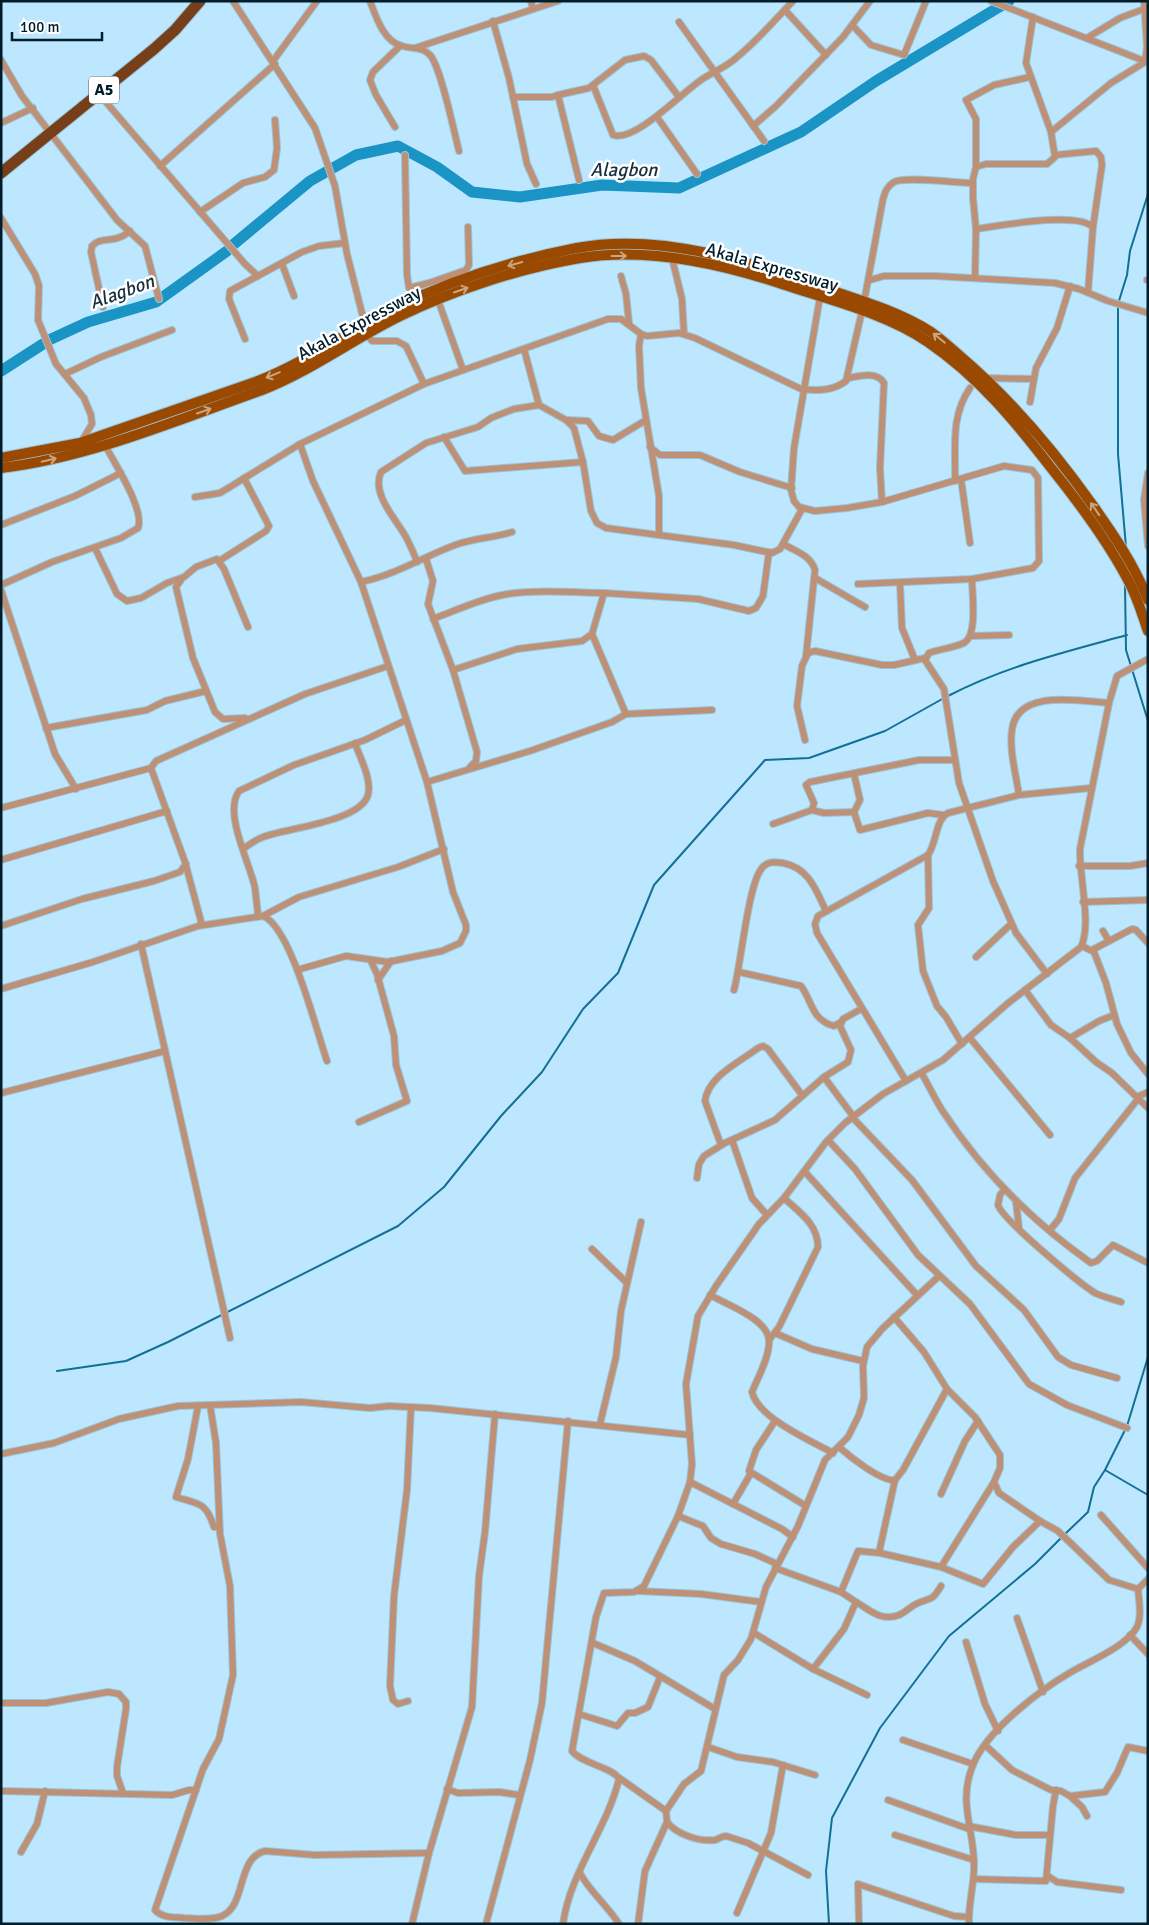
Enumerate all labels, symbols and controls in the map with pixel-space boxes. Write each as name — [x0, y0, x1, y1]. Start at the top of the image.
scale bar — [12, 10, 102, 42]
text: 100 m — [20, 18, 60, 36]
road number: A5 — [89, 76, 119, 104]
water label: Alagbon — [591, 158, 658, 182]
street label: Akala Expressway — [703, 238, 841, 297]
one-way arrow — [611, 251, 627, 261]
one-way arrow — [508, 259, 524, 269]
water label: Alagbon — [86, 269, 158, 315]
street label: Akala Expressway — [293, 281, 425, 365]
one-way arrow — [453, 285, 469, 295]
one-way arrow — [932, 333, 945, 344]
one-way arrow — [266, 371, 281, 380]
one-way arrow — [196, 405, 212, 415]
one-way arrow — [41, 455, 57, 464]
one-way arrow — [1090, 502, 1100, 516]

